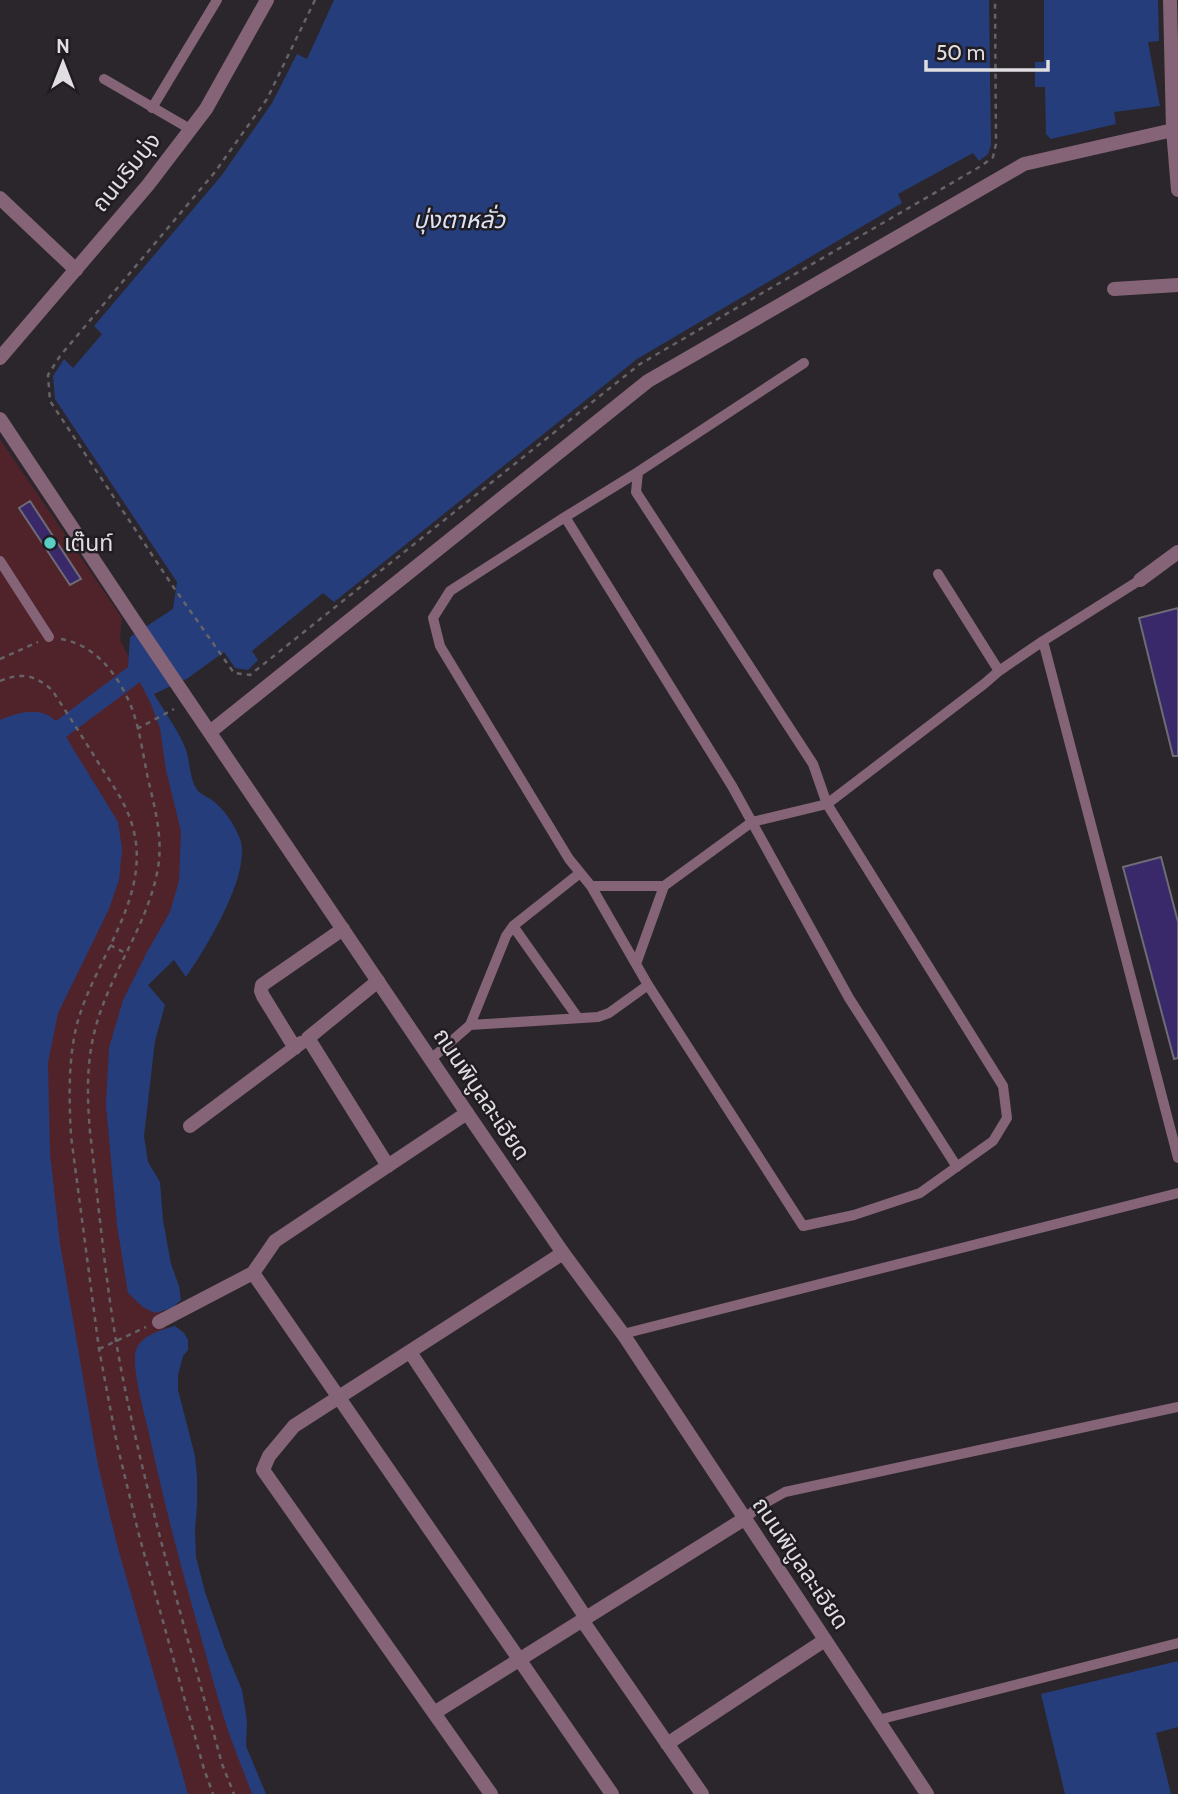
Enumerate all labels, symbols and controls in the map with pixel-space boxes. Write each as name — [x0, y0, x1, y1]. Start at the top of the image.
north arrow — [28, 28, 98, 98]
scale bar — [926, 28, 1048, 72]
text: N — [56, 35, 70, 58]
text: 50 m — [936, 40, 985, 65]
street label: ถนนริมบุ่ง — [86, 127, 166, 217]
water label: บุ่งตาหลั่ว — [413, 204, 506, 235]
place label: เต๊นท์ — [64, 529, 113, 557]
marker: เต๊นท์ — [42, 535, 58, 551]
street label: ถนนพิบูลละเอียด — [427, 1023, 537, 1166]
street label: ถนนพิบูลละเอียด — [746, 1492, 856, 1635]

